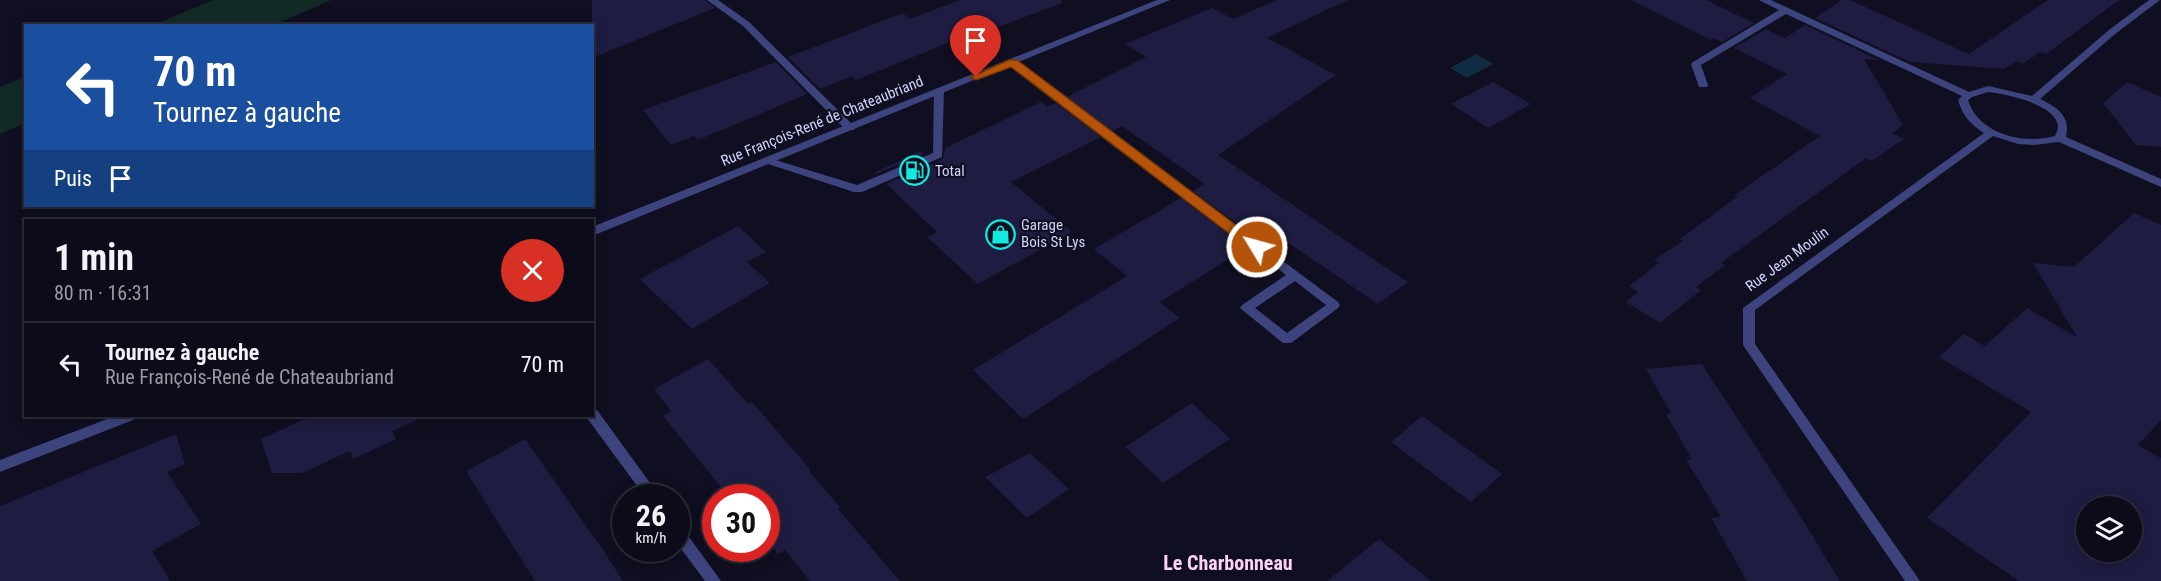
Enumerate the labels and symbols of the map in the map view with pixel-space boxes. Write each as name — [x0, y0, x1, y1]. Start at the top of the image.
pin — [950, 15, 1001, 77]
street label: Rue François-René de Chateaubriand — [718, 72, 926, 170]
fuel station icon: Total — [898, 155, 930, 187]
place label: Total — [935, 162, 965, 180]
position arrow — [1225, 215, 1289, 279]
place label: Garage Bois St Lys — [1021, 216, 1086, 251]
shop icon: Garage Bois St Lys — [984, 218, 1016, 250]
street label: Rue Jean Moulin — [1742, 223, 1832, 295]
speed limit sign: 30 — [702, 484, 780, 562]
district label: Le Charbonneau — [1163, 551, 1293, 575]

